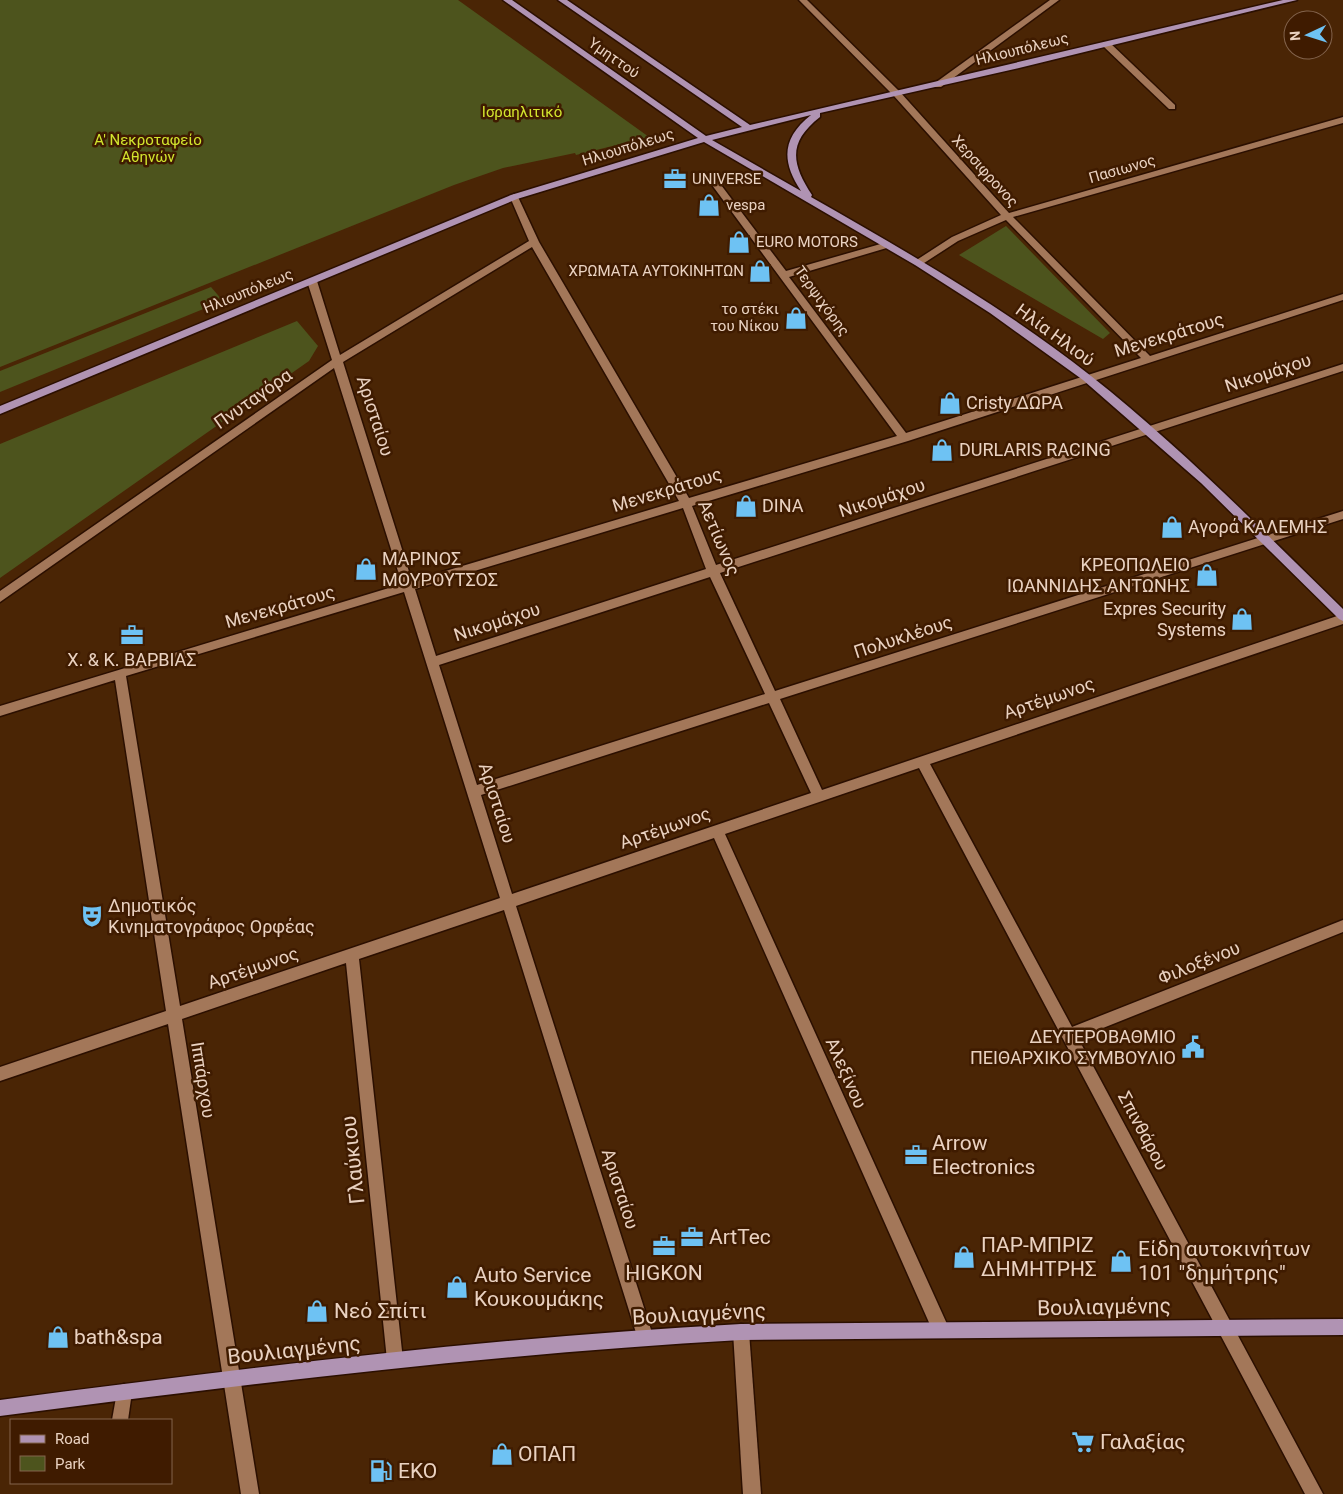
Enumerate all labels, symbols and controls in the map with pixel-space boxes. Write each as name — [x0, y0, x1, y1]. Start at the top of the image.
north arrow — [1283, 10, 1333, 60]
street label: Ηλιουπόλεως — [974, 29, 1070, 69]
text: N — [1287, 30, 1303, 41]
street label: Υμηττού — [585, 34, 643, 82]
park label: Ισραηλιτικό — [482, 103, 562, 121]
street label: Ηλιουπόλεως — [580, 125, 676, 169]
park label: Α' Νεκροταφείο Αθηνών — [94, 131, 202, 166]
street label: Χερσιφρονος — [948, 131, 1022, 211]
street label: Πασιωνος — [1087, 151, 1157, 187]
office icon: UNIVERSE — [662, 166, 688, 192]
place label: UNIVERSE — [692, 170, 762, 188]
shop icon: vespa — [696, 192, 722, 218]
place label: vespa — [726, 196, 765, 214]
shop icon: EURO MOTORS — [726, 229, 752, 255]
place label: EURO MOTORS — [756, 233, 858, 251]
shop icon: ΧΡΩΜΑΤΑ ΑΥΤΟΚΙΝΗΤΩΝ — [747, 258, 773, 284]
place label: ΧΡΩΜΑΤΑ ΑΥΤΟΚΙΝΗΤΩΝ — [569, 262, 744, 280]
street label: Τερψιχόρης — [791, 263, 853, 339]
street label: Ηλιουπόλεως — [201, 265, 295, 317]
street label: Ηλία Ηλιού — [1012, 299, 1099, 370]
place label: το στέκι του Νίκου — [710, 300, 779, 335]
shop icon: το στέκι του Νίκου — [783, 305, 809, 331]
street label: Μενεκράτους — [1112, 308, 1226, 361]
street label: Νικομάχου — [1222, 349, 1314, 396]
street label: Πνυταγόρα — [210, 364, 296, 433]
street label: Αρισταίου — [353, 373, 398, 459]
shop icon: Cristy ΔΩΡΑ — [937, 390, 963, 416]
place label: Cristy ΔΩΡΑ — [966, 392, 1063, 413]
shop icon: DURLARIS RACING — [929, 437, 955, 463]
place label: DURLARIS RACING — [959, 439, 1111, 460]
street label: Μενεκράτους — [610, 463, 724, 516]
street label: Νικομάχου — [836, 474, 928, 521]
shop icon: DINA — [733, 493, 759, 519]
place label: DINA — [762, 495, 804, 516]
street label: Αετίωνος — [694, 497, 745, 579]
shop icon: Αγορά ΚΑΛΕΜΗΣ — [1159, 514, 1185, 540]
place label: Αγορά ΚΑΛΕΜΗΣ — [1188, 516, 1327, 537]
place label: ΜΑΡΙΝΟΣ ΜΟΥΡΟΥΤΣΟΣ — [382, 548, 498, 590]
place label: ΚΡΕΟΠΩΛΕΙΟ ΙΩΑΝΝΙΔΗΣ ΑΝΤΩΝΗΣ — [1007, 554, 1190, 596]
shop icon: ΜΑΡΙΝΟΣ ΜΟΥΡΟΥΤΣΟΣ — [353, 556, 379, 582]
shop icon: ΚΡΕΟΠΩΛΕΙΟ ΙΩΑΝΝΙΔΗΣ ΑΝΤΩΝΗΣ — [1194, 562, 1220, 588]
street label: Μενεκράτους — [223, 581, 337, 632]
street label: Νικομάχου — [451, 598, 543, 645]
place label: Expres Security Systems — [1103, 598, 1226, 640]
shop icon: Expres Security Systems — [1229, 606, 1255, 632]
street label: Πολυκλέους — [851, 611, 955, 662]
office icon: Χ. & Κ. ΒΑΡΒΙΑΣ — [119, 622, 145, 648]
place label: Χ. & Κ. ΒΑΡΒΙΑΣ — [67, 649, 197, 670]
street label: Αρτέμωνος — [1001, 672, 1097, 723]
street label: Αρισταίου — [475, 760, 520, 846]
street label: Αρτέμωνος — [617, 802, 713, 853]
place label: Δημοτικός Κινηματογράφος Ορφέας — [108, 895, 315, 937]
theatre icon: Δημοτικός Κινηματογράφος Ορφέας — [79, 903, 105, 929]
street label: Φιλοξένου — [1155, 937, 1243, 988]
street label: Αρτέμωνος — [205, 942, 301, 993]
place label: ΔΕΥΤΕΡΟΒΑΘΜΙΟ ΠΕΙΘΑΡΧΙΚΟ ΣΥΜΒΟΥΛΙΟ — [970, 1026, 1176, 1068]
street label: Αλεξίνου — [822, 1034, 871, 1111]
public building icon: ΔΕΥΤΕΡΟΒΑΘΜΙΟ ΠΕΙΘΑΡΧΙΚΟ ΣΥΜΒΟΥΛΙΟ — [1180, 1034, 1206, 1060]
street label: Ιππάρχου — [187, 1040, 220, 1120]
street label: Σπινθάρου — [1114, 1088, 1173, 1174]
street label: Γλαύκιου — [336, 1115, 370, 1205]
place label: Arrow Electronics — [932, 1131, 1035, 1179]
office icon: Arrow Electronics — [903, 1142, 929, 1168]
street label: Αρισταίου — [598, 1146, 643, 1232]
office icon: ArtTec — [679, 1224, 705, 1250]
place label: ArtTec — [709, 1225, 771, 1249]
office icon: HIGKON — [651, 1233, 677, 1259]
place label: ΠΑΡ-ΜΠΡΙΖ ΔΗΜΗΤΡΗΣ — [981, 1233, 1097, 1281]
place label: Είδη αυτοκινήτων 101 "δημήτρης" — [1138, 1237, 1310, 1285]
shop icon: ΠΑΡ-ΜΠΡΙΖ ΔΗΜΗΤΡΗΣ — [951, 1244, 977, 1270]
shop icon: Είδη αυτοκινήτων 101 "δημήτρης" — [1108, 1248, 1134, 1274]
place label: HIGKON — [625, 1261, 703, 1285]
place label: Auto Service Κουκουμάκης — [474, 1263, 604, 1311]
shop icon: Auto Service Κουκουμάκης — [444, 1274, 470, 1300]
street label: Βουλιαγμένης — [1037, 1294, 1171, 1320]
shop icon: Νεό Σπίτι — [304, 1298, 330, 1324]
place label: Νεό Σπίτι — [334, 1299, 427, 1323]
street label: Βουλιαγμένης — [632, 1299, 766, 1329]
shop icon: bath&spa — [45, 1324, 71, 1350]
place label: bath&spa — [74, 1325, 163, 1349]
street label: Βουλιαγμένης — [226, 1331, 362, 1369]
legend — [10, 1419, 172, 1484]
supermarket icon: Γαλαξίας — [1070, 1429, 1096, 1455]
text: Road — [55, 1430, 89, 1448]
place label: Γαλαξίας — [1100, 1430, 1186, 1454]
shop icon: ΟΠΑΠ — [489, 1441, 515, 1467]
place label: ΟΠΑΠ — [518, 1442, 576, 1466]
text: Park — [55, 1455, 86, 1473]
fuel station icon: EKO — [368, 1458, 394, 1484]
place label: EKO — [398, 1459, 437, 1483]

